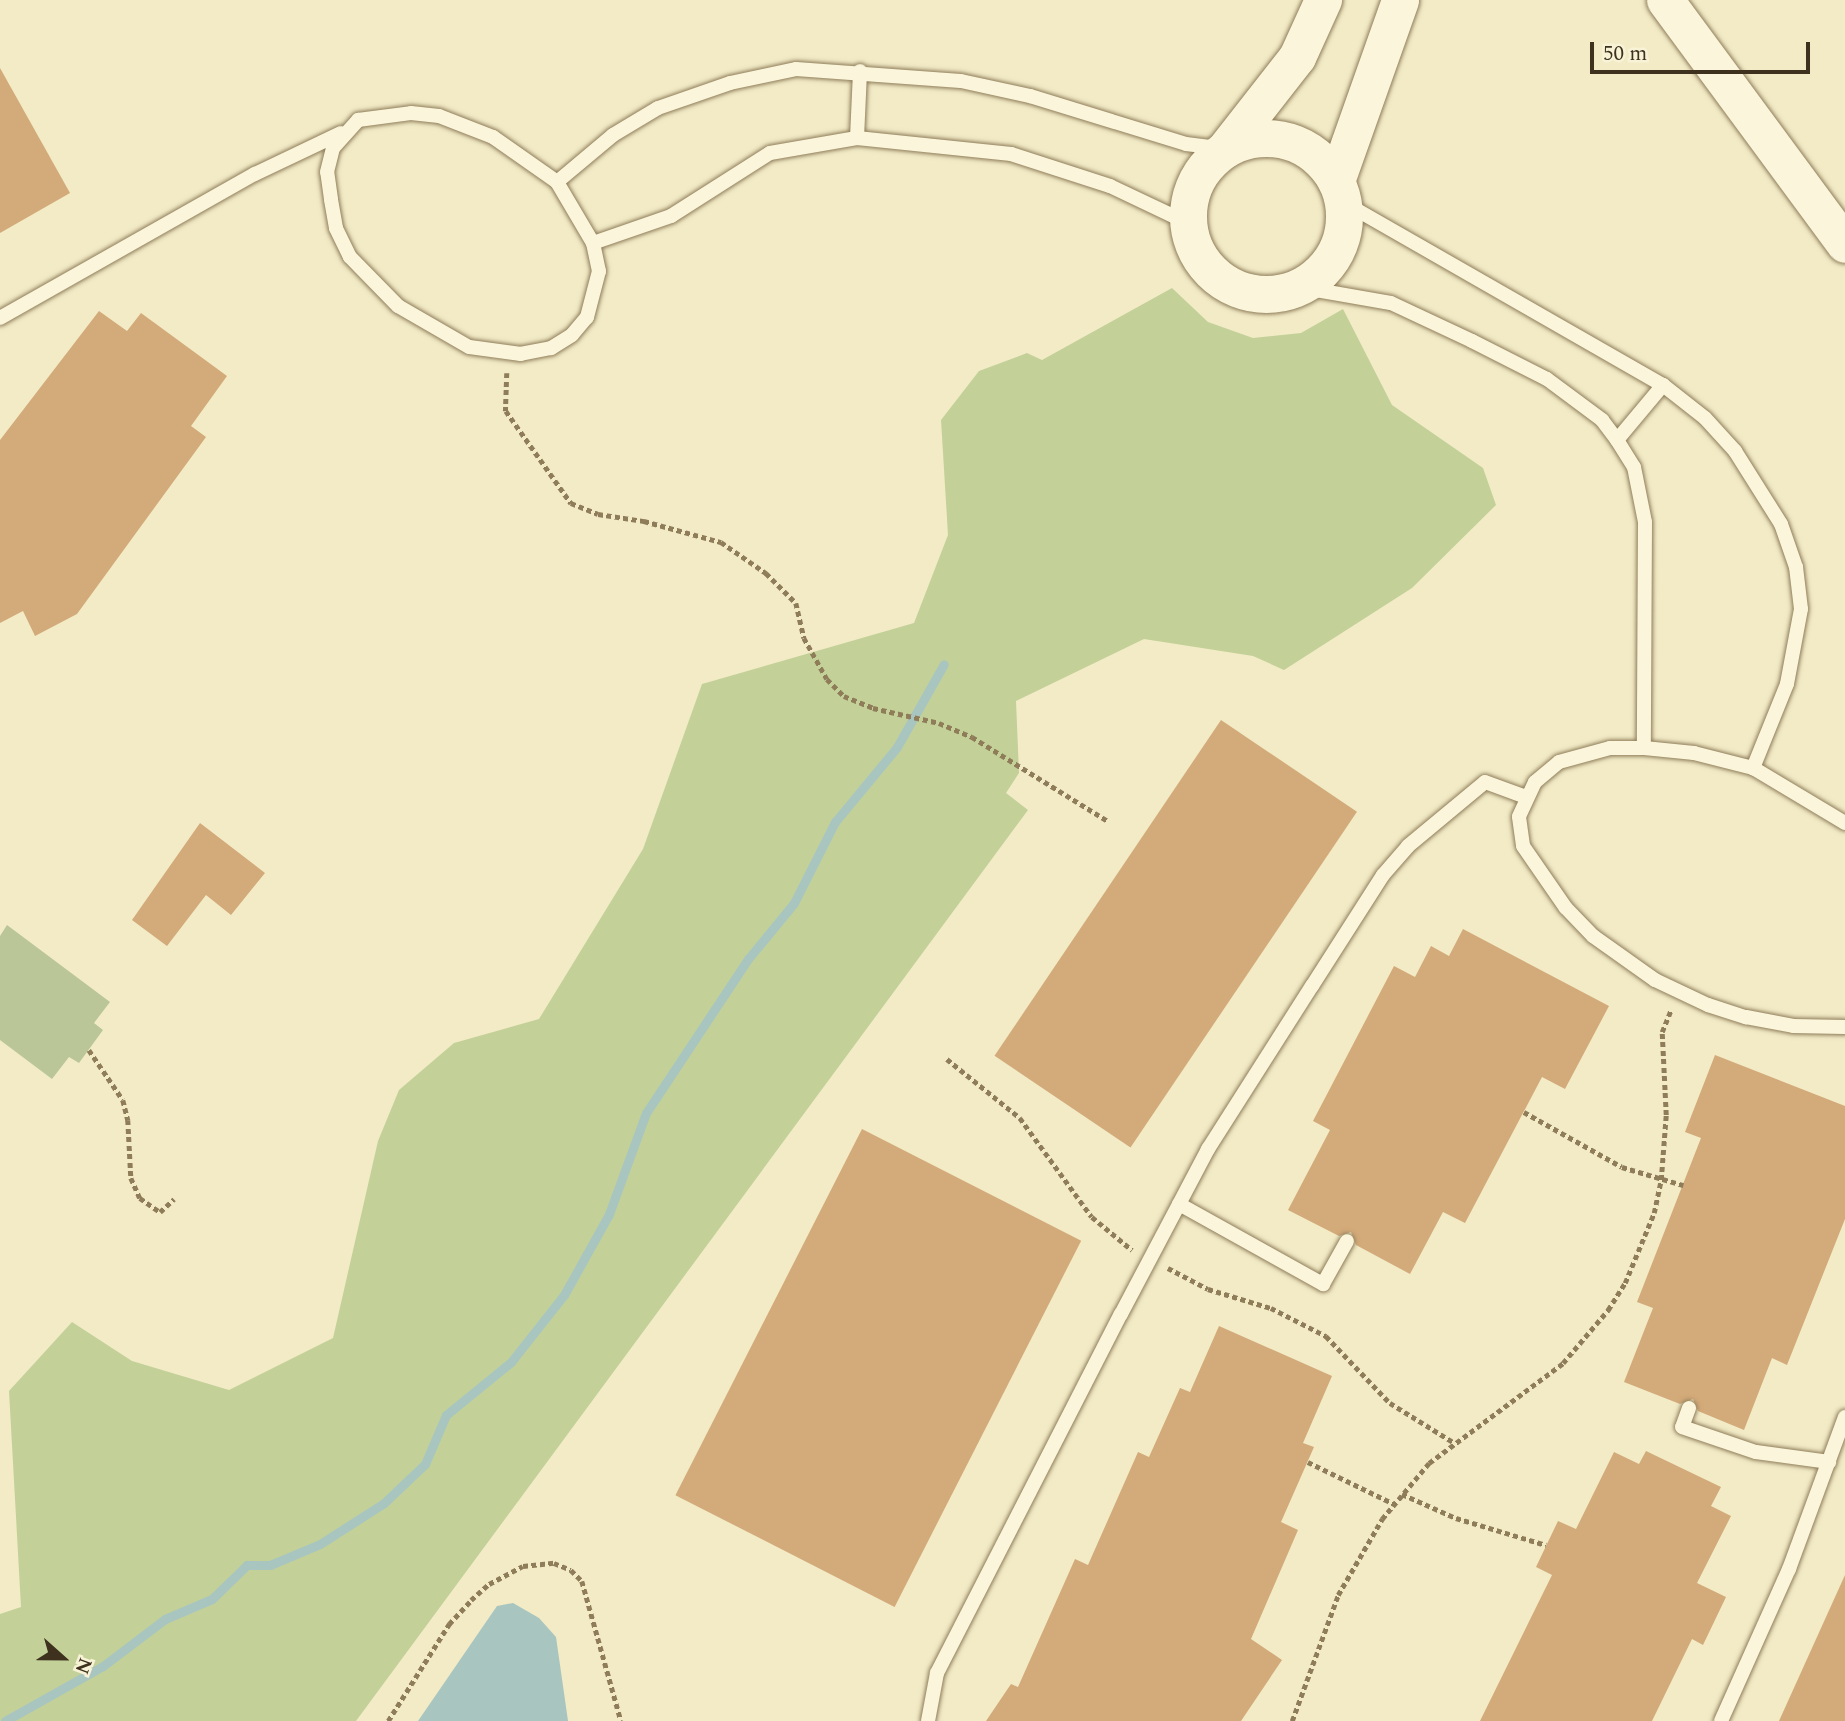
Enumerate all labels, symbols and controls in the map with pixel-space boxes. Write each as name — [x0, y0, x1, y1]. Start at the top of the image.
scale bar — [1593, 28, 1814, 72]
text: 50 m — [1603, 38, 1647, 70]
north arrow — [28, 1623, 98, 1693]
text: N — [67, 1653, 99, 1678]

